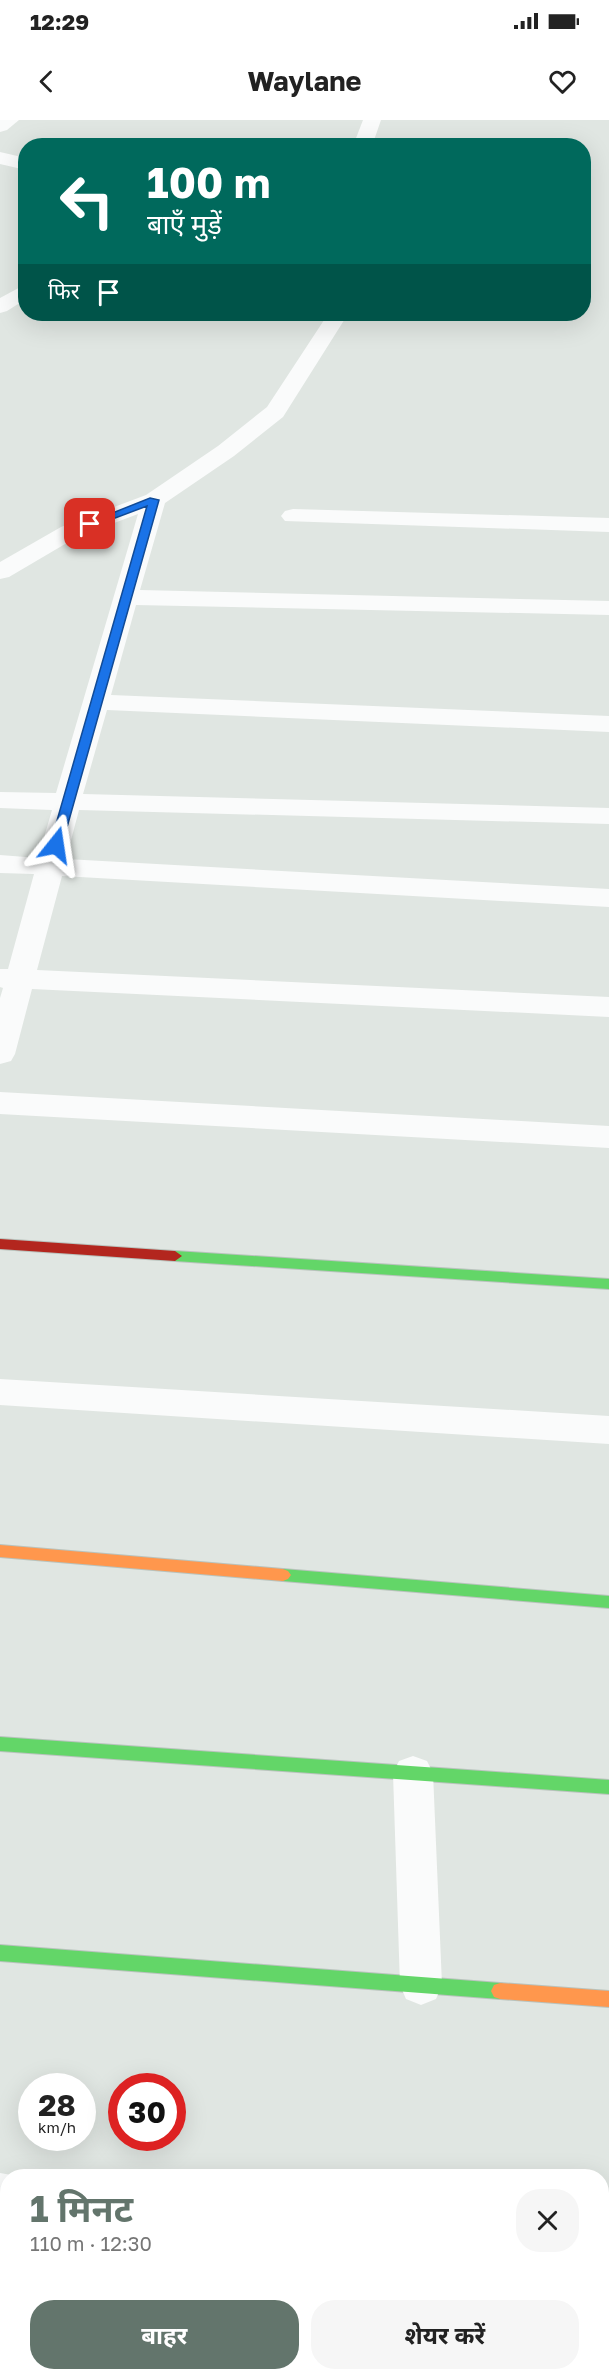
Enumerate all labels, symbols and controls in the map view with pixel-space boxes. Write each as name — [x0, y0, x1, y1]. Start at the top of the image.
text: 12:29 — [30, 8, 89, 35]
icon: back — [30, 65, 63, 98]
text: Waylane — [247, 65, 362, 97]
icon: heart — [546, 65, 579, 98]
text: 100 m — [147, 157, 270, 207]
icon: left — [48, 162, 126, 240]
text: बाएँ मुड़ें — [147, 208, 222, 240]
icon: arrive — [92, 276, 125, 309]
text: फिर — [48, 277, 80, 304]
pin — [64, 498, 115, 549]
icon: arrive — [73, 507, 106, 540]
position arrow — [24, 813, 88, 877]
speed limit sign: 30 — [108, 2073, 186, 2151]
text: 28 — [38, 2087, 76, 2123]
text: km/h — [38, 2118, 76, 2136]
text: 1 मिनट — [30, 2187, 133, 2230]
button: close — [516, 2189, 579, 2252]
text: 110 m · 12:30 — [30, 2231, 152, 2255]
button: बाहर — [30, 2300, 299, 2369]
button: शेयर करें — [311, 2300, 579, 2369]

